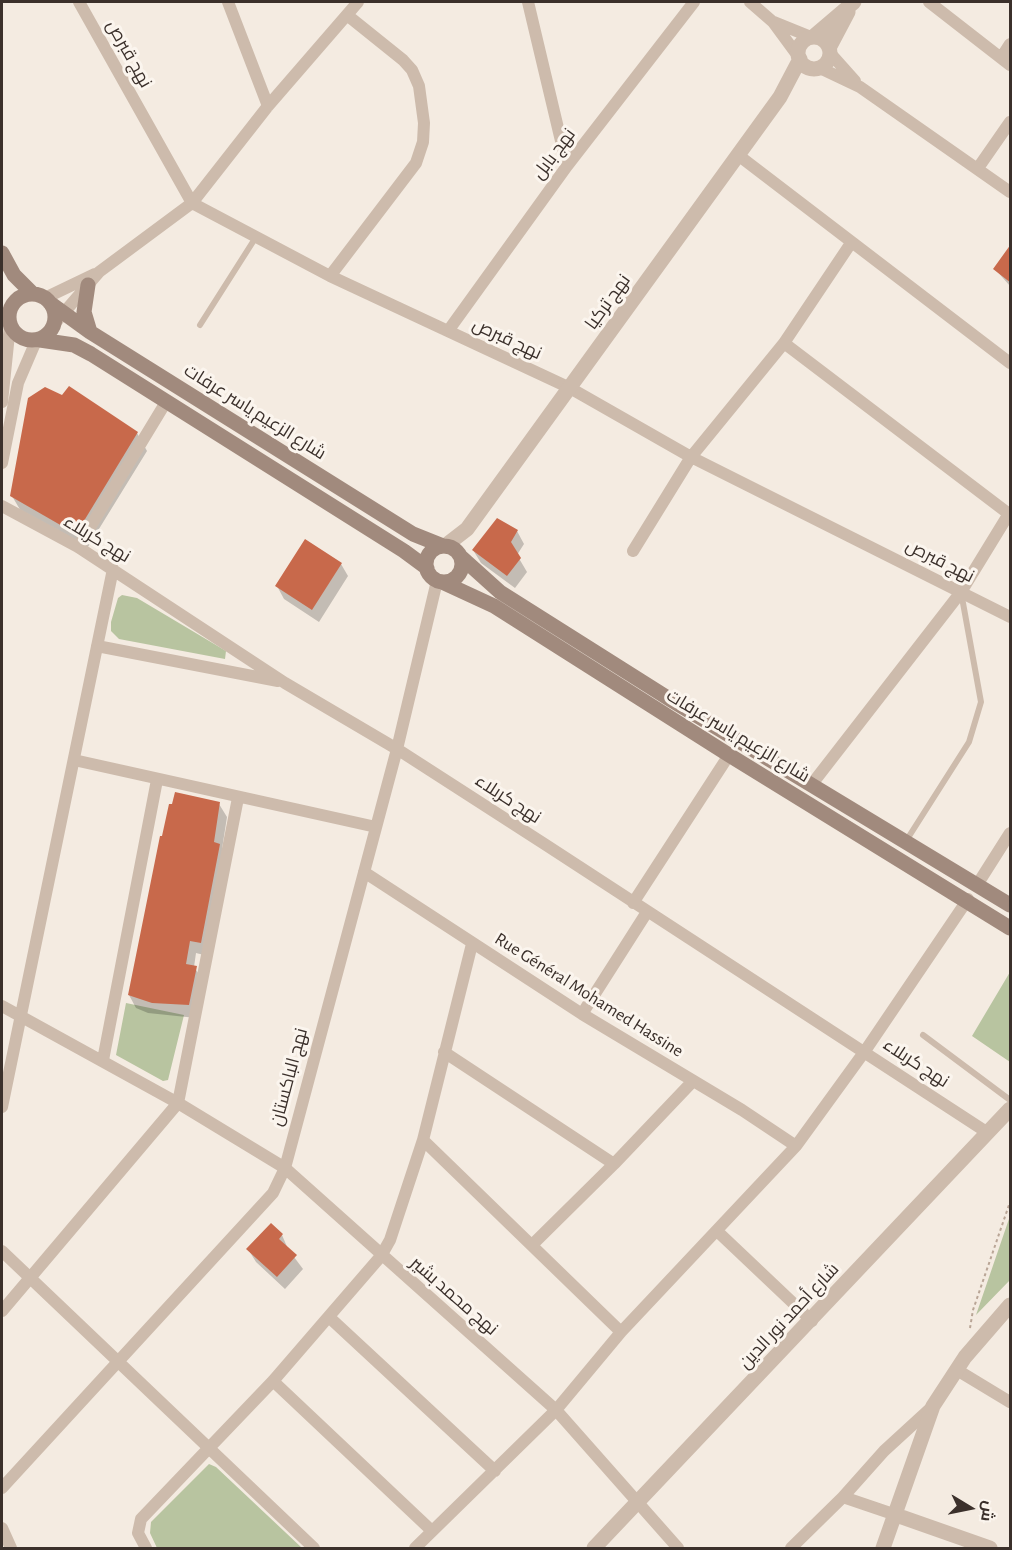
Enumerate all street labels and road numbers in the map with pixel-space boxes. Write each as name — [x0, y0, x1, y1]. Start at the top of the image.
street label: نهج قبرص — [102, 16, 156, 92]
street label: نهج بابل — [528, 124, 580, 184]
street label: نهج تركيا — [581, 270, 635, 334]
street label: نهج قبرص — [469, 314, 545, 364]
street label: شارع الزعيم ياسر عرفات — [180, 360, 330, 464]
street label: نهج كربلاء — [60, 511, 134, 567]
street label: نهج قبرص — [902, 535, 978, 587]
street label: شارع الزعيم ياسر عرفات — [662, 685, 814, 787]
street label: نهج كربلاء — [471, 770, 545, 828]
street label: Rue Général Mohamed Hassine — [491, 928, 687, 1062]
street label: نهج الباكستان — [266, 1026, 312, 1128]
street label: نهج كربلاء — [879, 1034, 953, 1092]
street label: نهج محمد بشير — [406, 1252, 502, 1340]
street label: شارع أحمد نور الدين — [734, 1258, 844, 1374]

